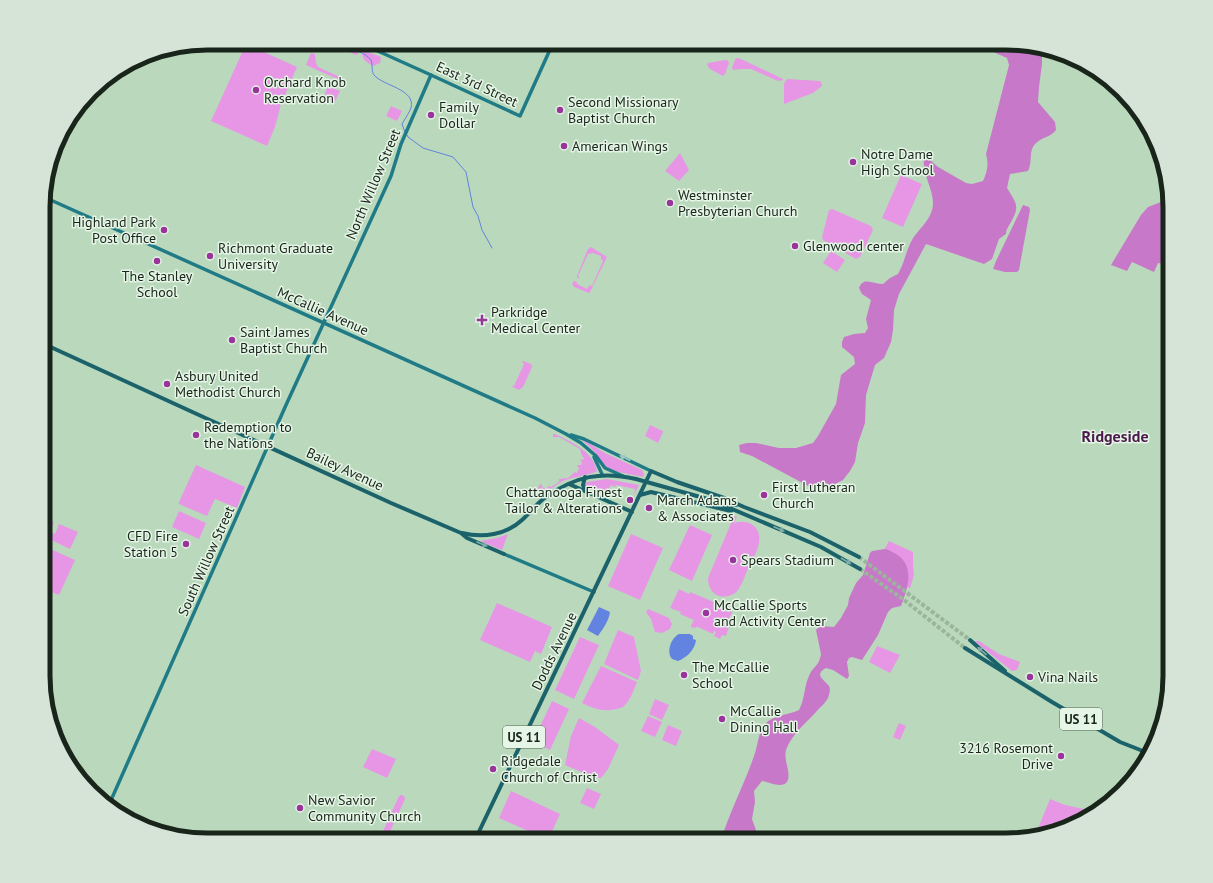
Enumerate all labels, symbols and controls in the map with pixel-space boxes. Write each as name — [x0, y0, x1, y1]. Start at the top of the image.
street label: East 3rd Street — [433, 57, 521, 111]
place label: Orchard Knob Reservation — [264, 73, 346, 107]
marker: Orchard Knob Reservation — [251, 85, 261, 95]
place label: Second Missionary Baptist Church — [568, 93, 679, 127]
place label: Family Dollar — [439, 98, 479, 132]
marker: Second Missionary Baptist Church — [555, 105, 565, 115]
marker: Family Dollar — [426, 110, 436, 120]
street label: North Willow Street — [342, 126, 404, 242]
place label: American Wings — [572, 137, 668, 155]
marker: American Wings — [559, 141, 569, 151]
place label: Notre Dame High School — [861, 145, 934, 179]
marker: Notre Dame High School — [848, 157, 858, 167]
place label: Westminster Presbyterian Church — [678, 186, 798, 220]
marker: Westminster Presbyterian Church — [665, 198, 675, 208]
place label: Highland Park Post Office — [72, 213, 156, 247]
marker: Highland Park Post Office — [159, 225, 169, 235]
place label: Glenwood center — [803, 237, 904, 255]
place label: Richmont Graduate University — [218, 239, 333, 273]
marker: Glenwood center — [790, 241, 800, 251]
marker: Richmont Graduate University — [205, 251, 215, 261]
marker: The Stanley School — [152, 256, 162, 266]
place label: The Stanley School — [122, 267, 193, 301]
street label: McCallie Avenue — [275, 283, 371, 339]
place label: Parkridge Medical Center — [491, 303, 581, 337]
marker: Parkridge Medical Center — [476, 314, 488, 326]
place label: Saint James Baptist Church — [240, 323, 328, 357]
marker: Saint James Baptist Church — [227, 335, 237, 345]
place label: Asbury United Methodist Church — [175, 367, 281, 401]
marker: Asbury United Methodist Church — [162, 379, 172, 389]
place label: Redemption to the Nations — [204, 418, 292, 452]
district label: Ridgeside — [1081, 426, 1149, 446]
marker: Redemption to the Nations — [191, 430, 201, 440]
street label: Bailey Avenue — [304, 443, 386, 495]
one-way arrow — [618, 455, 630, 461]
place label: First Lutheran Church — [772, 478, 856, 512]
place label: Chattanooga Finest Tailor & Alterations — [505, 483, 622, 517]
marker: First Lutheran Church — [759, 490, 769, 500]
place label: March Adams & Associates — [657, 491, 737, 525]
marker: Chattanooga Finest Tailor & Alterations — [625, 495, 635, 505]
street label: South Willow Street — [174, 503, 238, 619]
marker: March Adams & Associates — [644, 503, 654, 513]
one-way arrow — [774, 526, 785, 532]
place label: CFD Fire Station 5 — [124, 527, 178, 561]
marker: CFD Fire Station 5 — [181, 539, 191, 549]
one-way arrow — [476, 542, 488, 548]
place label: Spears Stadium — [741, 551, 834, 569]
marker: Spears Stadium — [728, 555, 738, 565]
one-way arrow — [840, 557, 852, 564]
place label: McCallie Sports and Activity Center — [714, 596, 826, 630]
marker: McCallie Sports and Activity Center — [701, 608, 711, 618]
street label: Dodds Avenue — [527, 609, 581, 693]
one-way arrow — [977, 646, 988, 655]
place label: The McCallie School — [692, 658, 769, 692]
place label: Vina Nails — [1037, 668, 1098, 686]
marker: The McCallie School — [679, 670, 689, 680]
marker: Vina Nails — [1025, 672, 1035, 682]
place label: McCallie Dining Hall — [730, 702, 798, 736]
road number: US 11 — [1060, 708, 1102, 730]
marker: McCallie Dining Hall — [717, 714, 727, 724]
road number: US 11 — [503, 726, 545, 748]
place label: 3216 Rosemont Drive — [959, 739, 1053, 773]
marker: 3216 Rosemont Drive — [1056, 751, 1066, 761]
place label: Ridgedale Church of Christ — [501, 752, 597, 786]
marker: Ridgedale Church of Christ — [488, 764, 498, 774]
place label: New Savior Community Church — [308, 791, 421, 825]
marker: New Savior Community Church — [295, 803, 305, 813]

